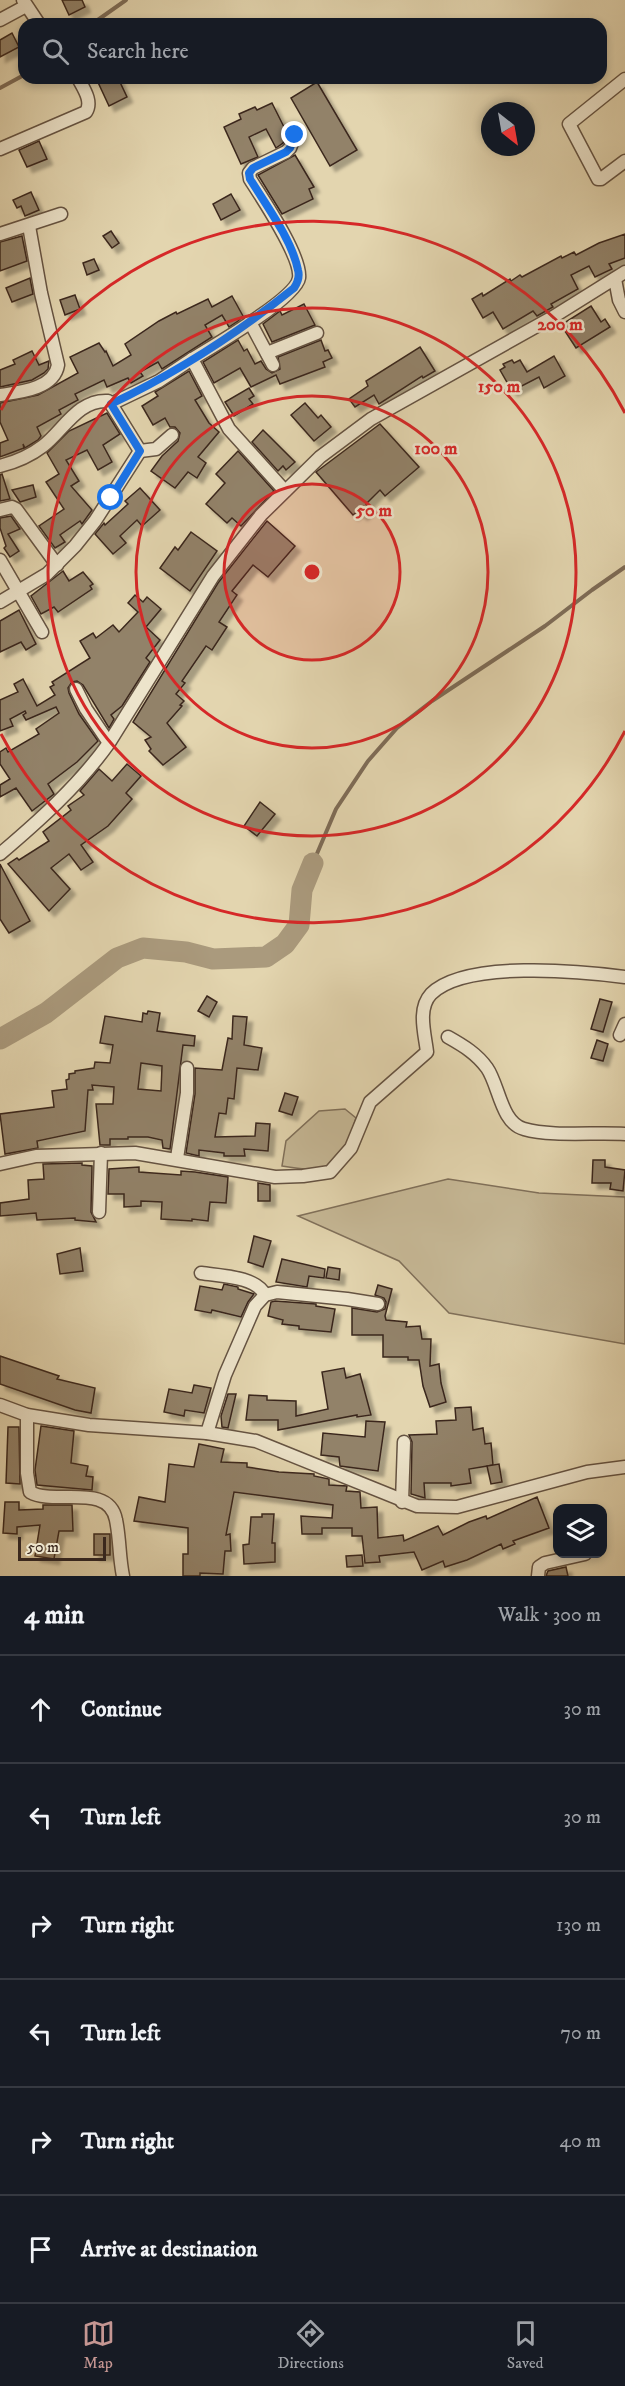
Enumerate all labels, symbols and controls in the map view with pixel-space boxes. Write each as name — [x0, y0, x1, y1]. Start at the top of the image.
search box — [18, 18, 607, 84]
icon: search — [39, 35, 72, 68]
text: Search here — [87, 38, 189, 65]
north arrow — [481, 102, 535, 156]
route end — [281, 121, 307, 147]
text: 200 m — [537, 314, 583, 336]
text: 150 m — [478, 376, 521, 398]
text: 100 m — [414, 438, 458, 460]
route start — [97, 484, 123, 510]
text: 50 m — [355, 500, 392, 522]
centre of rings — [302, 562, 322, 582]
map controls — [553, 1504, 607, 1558]
button: layers — [553, 1504, 607, 1558]
scale bar — [18, 1534, 106, 1562]
text: 50 m — [27, 1537, 59, 1557]
text: 4 min — [24, 1599, 84, 1632]
text: Walk · 300 m — [498, 1603, 601, 1628]
icon: ahead — [24, 1693, 57, 1726]
text: Continue — [81, 1696, 162, 1723]
text: 30 m — [563, 1697, 601, 1722]
icon: left — [24, 1801, 57, 1834]
text: Turn left — [81, 1804, 161, 1831]
text: 30 m — [563, 1805, 601, 1830]
icon: right — [24, 1909, 57, 1942]
text: Turn right — [81, 1912, 174, 1939]
text: 130 m — [556, 1913, 601, 1938]
icon: left — [24, 2017, 57, 2050]
text: Turn left — [81, 2020, 161, 2047]
text: 70 m — [560, 2021, 601, 2046]
icon: right — [24, 2125, 57, 2158]
text: Turn right — [81, 2128, 174, 2155]
text: 40 m — [559, 2129, 601, 2154]
icon: arrive — [24, 2233, 57, 2266]
text: Arrive at destination — [81, 2236, 258, 2263]
tab: Map — [82, 2317, 115, 2373]
tab: Directions — [278, 2317, 344, 2373]
tab: Saved — [507, 2317, 544, 2373]

